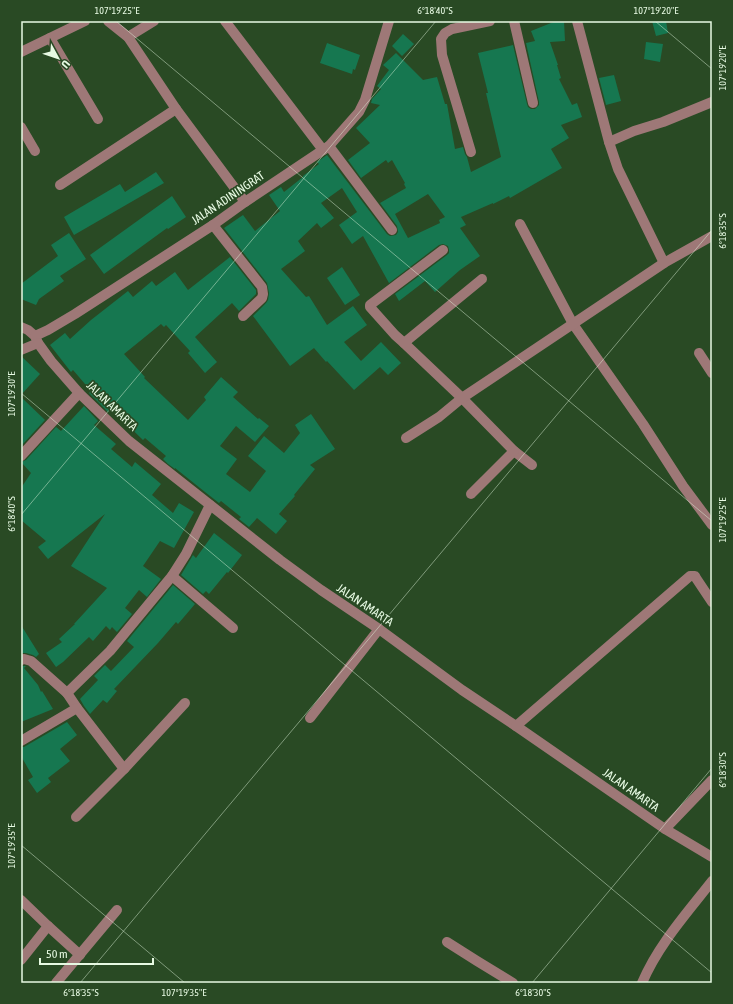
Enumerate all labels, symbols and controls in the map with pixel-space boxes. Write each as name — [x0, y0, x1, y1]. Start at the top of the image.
text: 107°19'25"E — [95, 5, 140, 16]
text: 6°18'40"S — [417, 5, 453, 16]
text: 107°19'20"E — [634, 5, 679, 16]
north arrow — [38, 38, 78, 78]
text: 107°19'20"E — [717, 45, 728, 90]
text: U — [59, 58, 72, 71]
street label: JALAN ADININGRAT — [189, 168, 268, 228]
text: 6°18'35"S — [717, 213, 728, 249]
text: 107°19'30"E — [6, 371, 17, 416]
street label: JALAN AMARTA — [84, 378, 140, 434]
text: 6°18'40"S — [6, 496, 17, 532]
text: 107°19'25"E — [717, 497, 728, 542]
street label: JALAN AMARTA — [334, 581, 396, 629]
text: 6°18'30"S — [717, 752, 728, 788]
street label: JALAN AMARTA — [600, 765, 662, 815]
text: 107°19'35"E — [6, 823, 17, 868]
scale bar — [40, 940, 153, 966]
text: 50 m — [46, 947, 68, 961]
text: 6°18'35"S — [63, 987, 99, 998]
text: 107°19'35"E — [162, 987, 207, 998]
text: 6°18'30"S — [515, 987, 551, 998]

